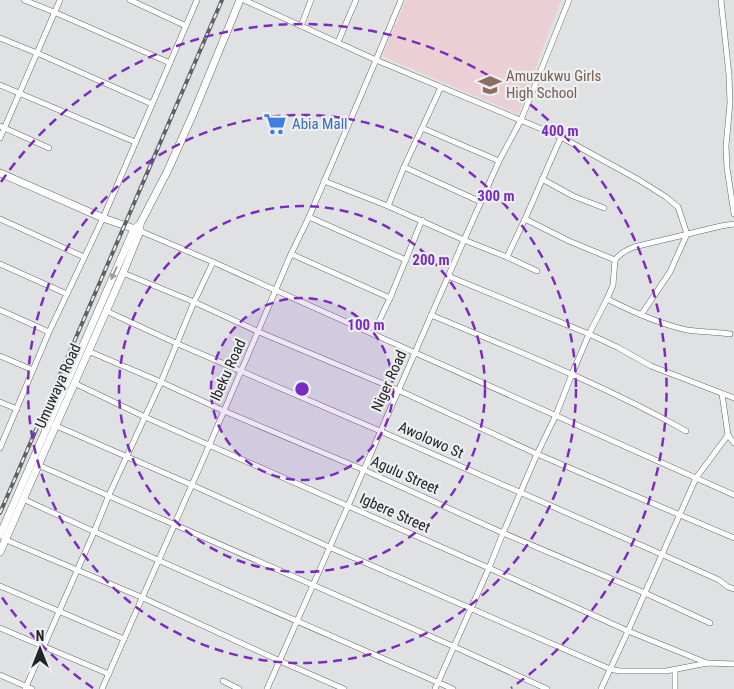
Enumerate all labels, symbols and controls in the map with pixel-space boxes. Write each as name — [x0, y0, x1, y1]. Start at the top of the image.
place label: Amuzukwu Girls High School — [506, 67, 602, 102]
school or university icon: Amuzukwu Girls High School — [477, 72, 503, 98]
supermarket icon: Abia Mall — [262, 111, 288, 137]
place label: Abia Mall — [292, 115, 348, 133]
text: 400 m — [541, 122, 579, 140]
text: 300 m — [477, 187, 515, 205]
text: 200 m — [412, 251, 450, 269]
one-way arrow — [110, 266, 118, 280]
text: 100 m — [347, 316, 385, 334]
street label: Ibeku Road — [206, 336, 250, 404]
street label: Umuwaya Road — [31, 341, 85, 431]
street label: Niger Road — [367, 348, 411, 414]
centre of rings — [293, 380, 311, 398]
street label: Awolowo St — [396, 418, 466, 462]
street label: Agulu Street — [368, 452, 442, 498]
street label: Igbere Street — [357, 489, 433, 537]
north arrow — [15, 624, 65, 674]
text: N — [36, 628, 44, 644]

